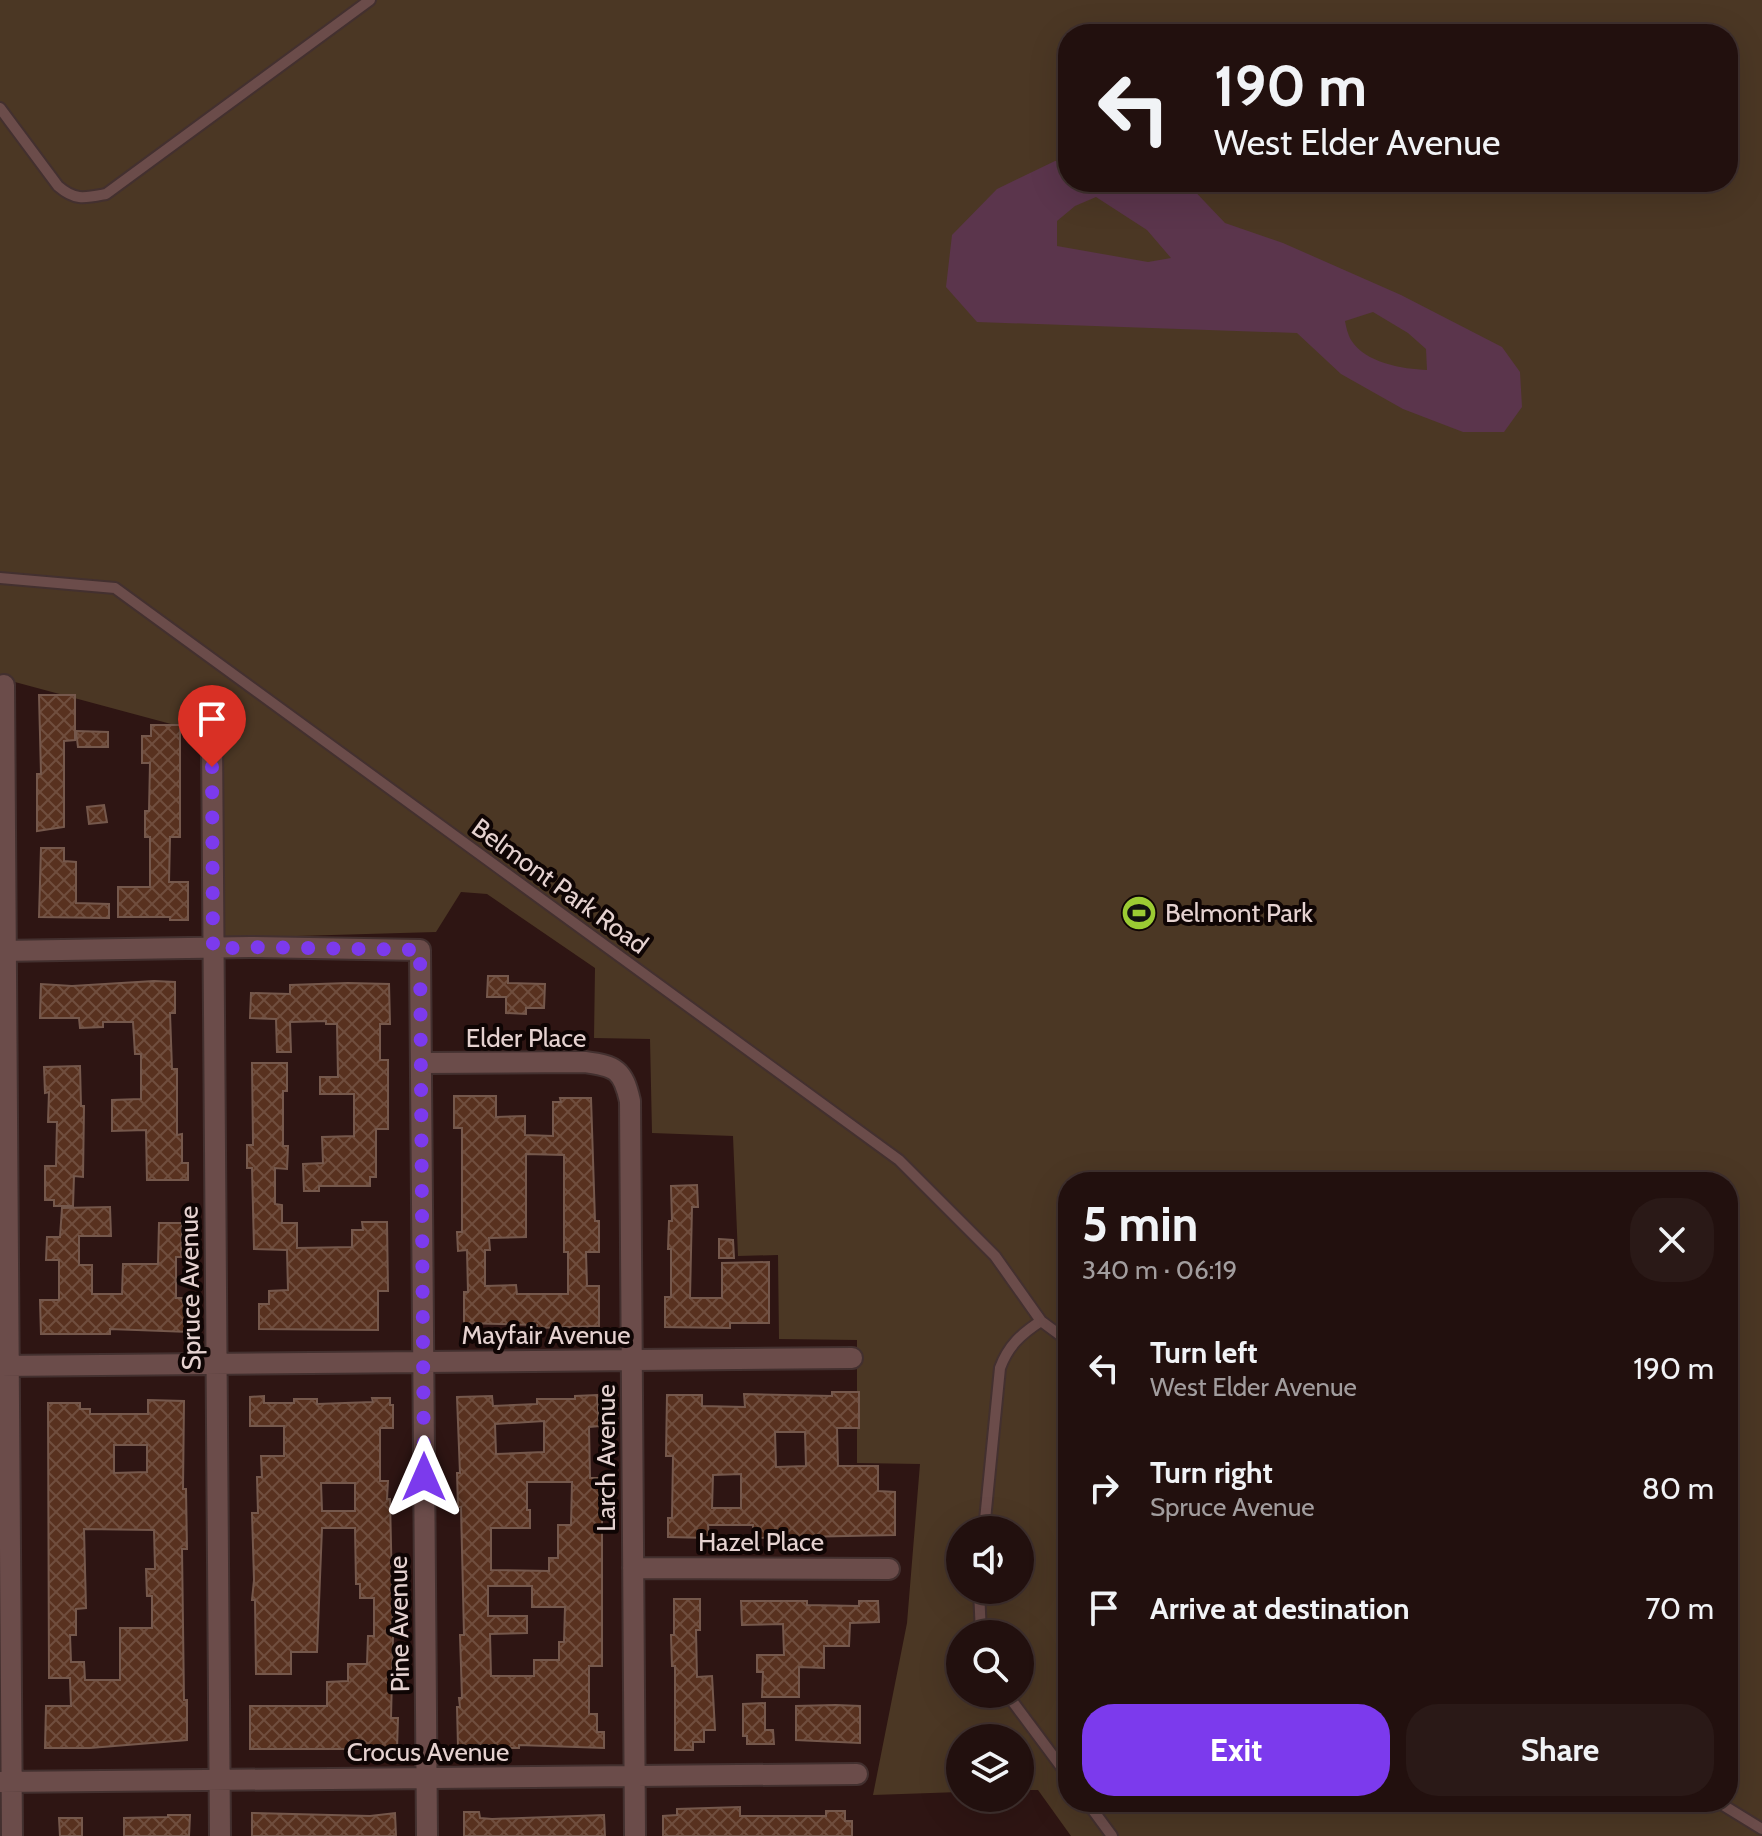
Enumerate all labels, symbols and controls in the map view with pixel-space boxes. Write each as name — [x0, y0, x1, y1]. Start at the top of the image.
text: 190 m — [1214, 52, 1367, 120]
icon: left — [1082, 56, 1186, 160]
text: West Elder Avenue — [1214, 120, 1501, 164]
pin — [178, 685, 246, 767]
icon: arrive — [190, 697, 234, 741]
street label: Belmont Park Road — [466, 811, 654, 961]
sports icon: Belmont Park — [1120, 894, 1158, 932]
place label: Belmont Park — [1165, 897, 1313, 929]
street label: Elder Place — [466, 1022, 586, 1054]
text: 5 min — [1082, 1195, 1198, 1253]
button: close — [1630, 1198, 1714, 1282]
street label: Spruce Avenue — [173, 1205, 207, 1371]
text: 340 m · 06:19 — [1082, 1254, 1237, 1286]
street label: Mayfair Avenue — [461, 1319, 631, 1351]
text: Turn left — [1150, 1334, 1258, 1371]
icon: left — [1082, 1346, 1126, 1390]
text: 190 m — [1633, 1350, 1714, 1387]
text: West Elder Avenue — [1150, 1371, 1357, 1403]
street label: Larch Avenue — [590, 1384, 622, 1532]
position arrow — [382, 1435, 466, 1519]
text: Turn right — [1150, 1454, 1273, 1491]
icon: right — [1082, 1466, 1126, 1510]
text: 80 m — [1642, 1470, 1714, 1507]
text: Spruce Avenue — [1150, 1491, 1315, 1523]
map controls — [946, 1516, 1034, 1812]
button: sound — [946, 1516, 1034, 1604]
street label: Hazel Place — [698, 1526, 824, 1558]
street label: Pine Avenue — [382, 1556, 416, 1692]
icon: arrive — [1082, 1586, 1126, 1630]
text: Arrive at destination — [1150, 1590, 1410, 1627]
text: 70 m — [1645, 1590, 1714, 1627]
button: search — [946, 1620, 1034, 1708]
button: Exit — [1082, 1704, 1390, 1796]
button: Share — [1406, 1704, 1714, 1796]
button: layers — [946, 1724, 1034, 1812]
street label: Crocus Avenue — [347, 1736, 509, 1768]

